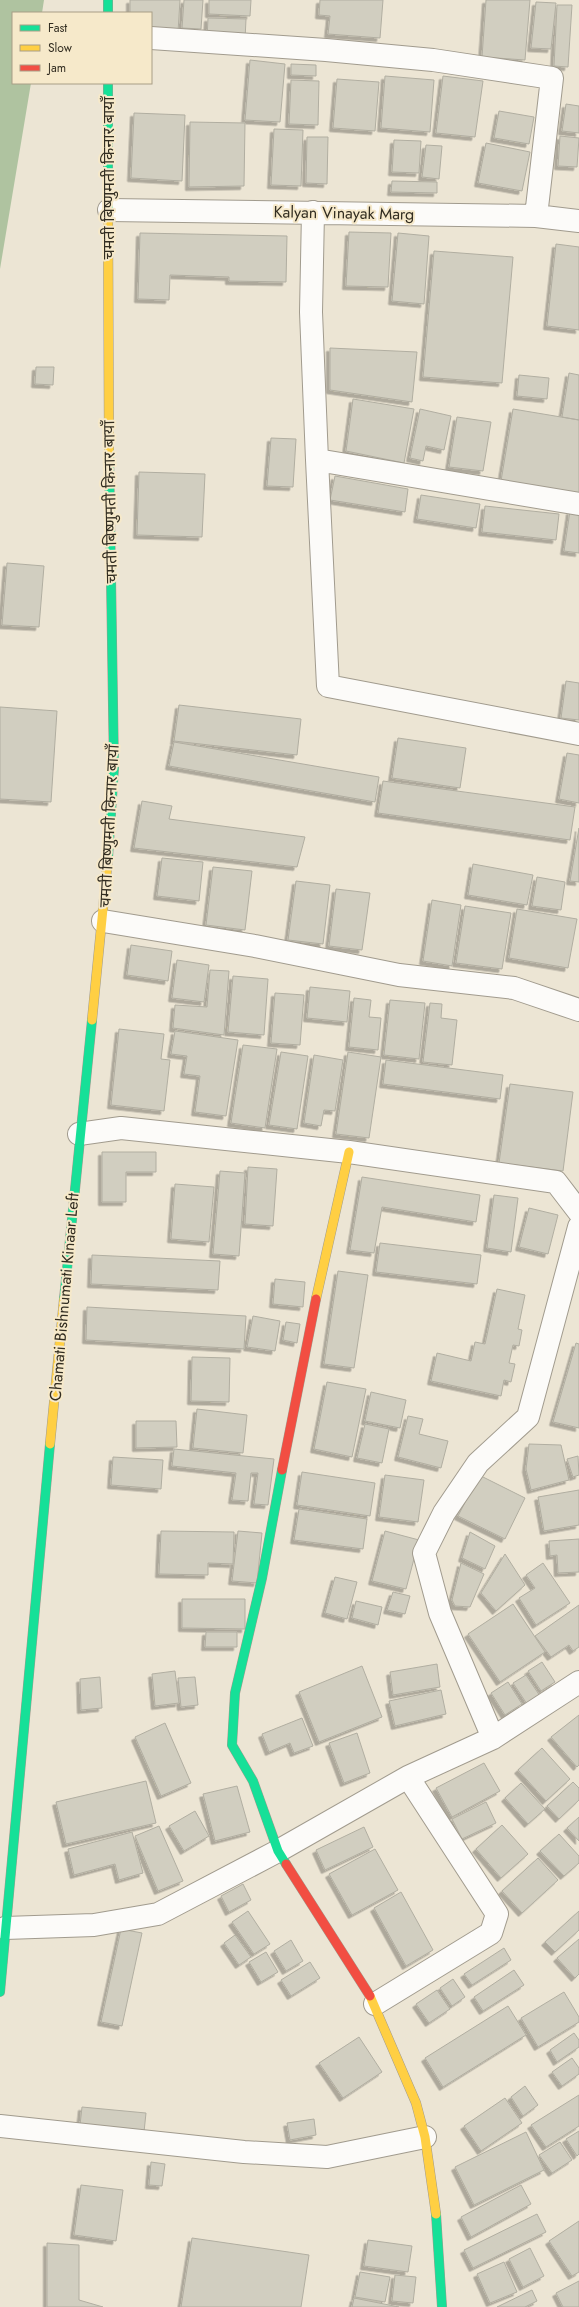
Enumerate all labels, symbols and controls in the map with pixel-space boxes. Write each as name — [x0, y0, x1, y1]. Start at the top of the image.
legend — [12, 12, 152, 84]
text: Fast — [48, 19, 67, 37]
text: Slow — [48, 39, 73, 57]
text: Jam — [46, 59, 66, 77]
street label: चमती बिष्णुमती किनार बायाँ — [97, 96, 120, 259]
street label: Kalyan Vinayak Marg — [273, 200, 415, 226]
street label: चमती बिष्णुमती किनार बायाँ — [97, 419, 123, 584]
street label: चमती बिष्णुमती किनार बायाँ — [93, 743, 125, 908]
street label: Chamati Bishnumati Kinaar Left — [43, 1192, 85, 1402]

